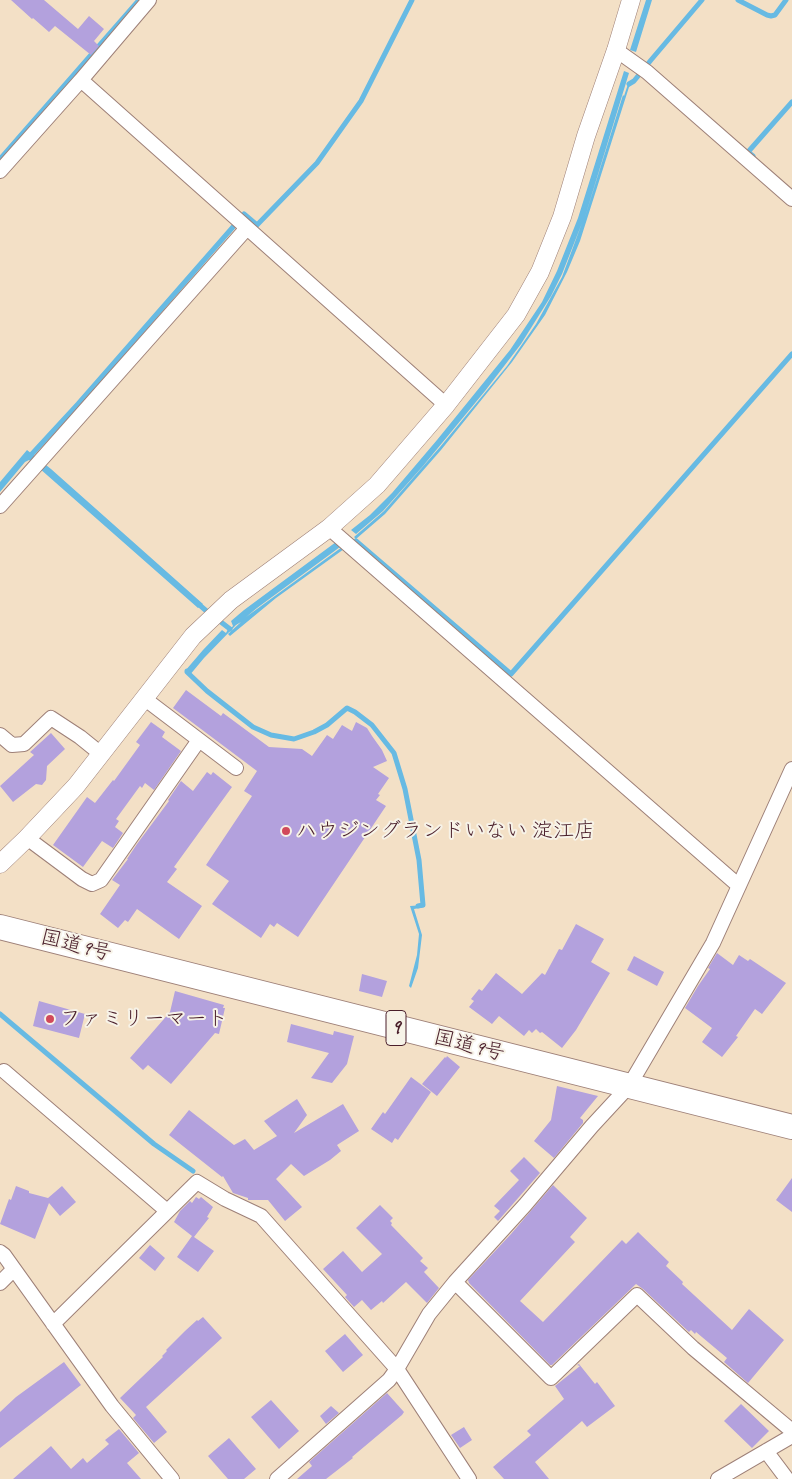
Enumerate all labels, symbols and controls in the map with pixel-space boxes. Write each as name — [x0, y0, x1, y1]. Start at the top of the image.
place label: ハウジングランドいない 淀江店 — [296, 818, 595, 844]
marker: ハウジングランドいない 淀江店 — [280, 825, 292, 837]
street label: 国道9号 — [38, 925, 114, 967]
place label: ファミリーマート — [60, 1006, 228, 1032]
road number: 9 — [386, 1010, 406, 1046]
marker: ファミリーマート — [44, 1013, 56, 1025]
street label: 国道9号 — [431, 1025, 507, 1067]

